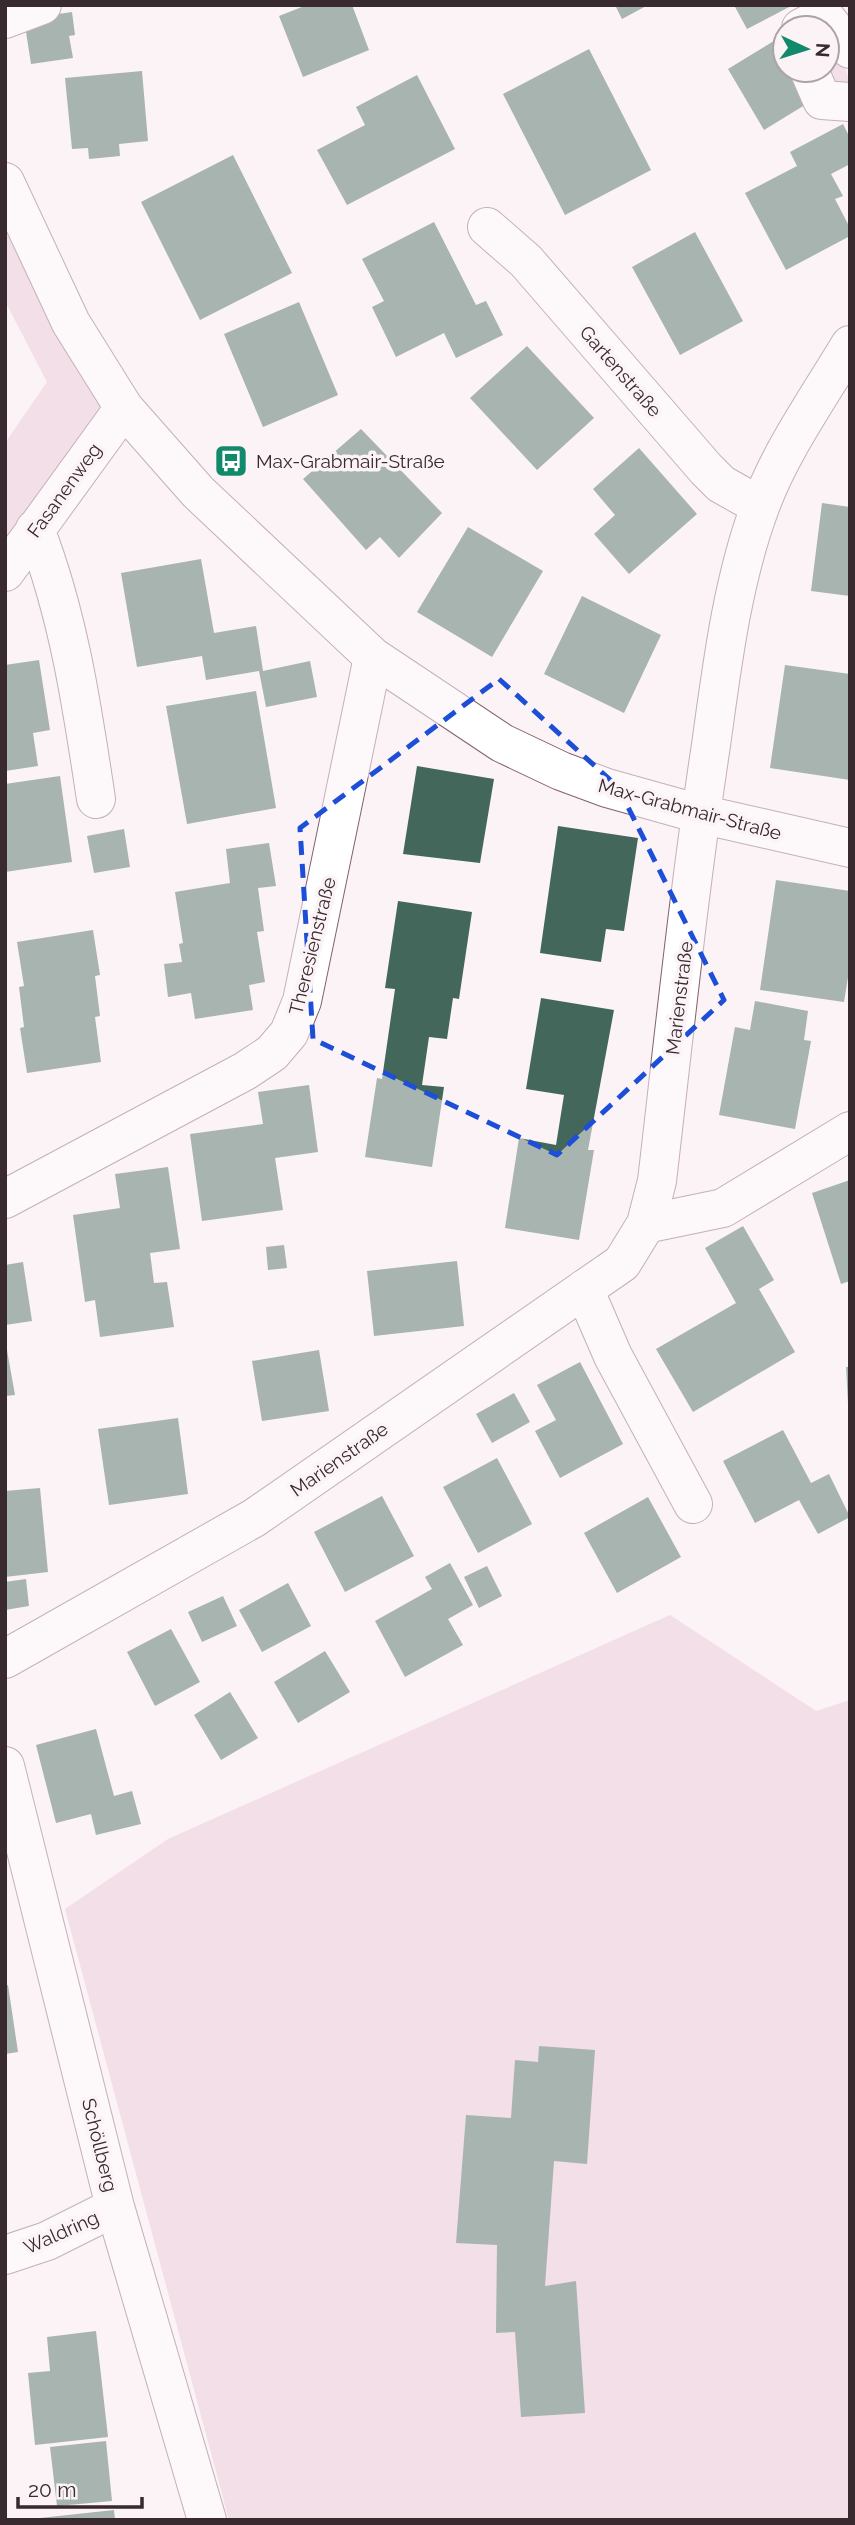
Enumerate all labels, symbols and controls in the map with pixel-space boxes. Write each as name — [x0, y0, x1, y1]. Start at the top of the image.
north arrow — [771, 14, 841, 84]
text: N — [811, 42, 834, 58]
street label: Gartenstraße — [576, 321, 666, 421]
street label: Fasanenweg — [22, 439, 106, 541]
bus stop icon: Max-Grabmair-Straße — [212, 442, 250, 480]
place label: Max-Grabmair-Straße — [256, 450, 445, 472]
street label: Max-Grabmair-Straße — [596, 774, 784, 844]
street label: Theresienstraße — [284, 875, 340, 1017]
street label: Marienstraße — [661, 940, 697, 1056]
street label: Marienstraße — [286, 1417, 392, 1501]
street label: Schöllberg — [78, 2096, 122, 2194]
street label: Waldring — [20, 2206, 102, 2258]
scale bar — [18, 2466, 142, 2510]
text: 20 m — [28, 2477, 76, 2502]

